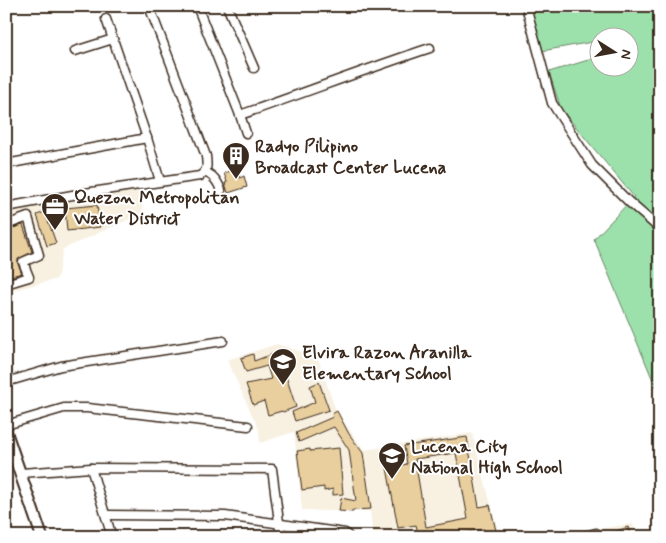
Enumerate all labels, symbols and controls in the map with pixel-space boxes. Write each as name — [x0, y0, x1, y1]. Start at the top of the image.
north arrow — [588, 28, 638, 78]
text: N — [616, 48, 636, 61]
place label: Radyo Pilipino Broadcast Center Lucena — [255, 135, 447, 180]
building icon: Radyo Pilipino Broadcast Center Lucena — [221, 141, 251, 180]
place label: Quezon Metropolitan Water District — [73, 186, 240, 231]
office icon: Quezon Metropolitan Water District — [40, 192, 70, 231]
place label: Elvira Razon Aranilla Elementary School — [302, 341, 473, 386]
school or university icon: Elvira Razon Aranilla Elementary School — [268, 347, 298, 386]
place label: Lucena City National High School — [411, 435, 563, 480]
school or university icon: Lucena City National High School — [377, 441, 407, 480]

